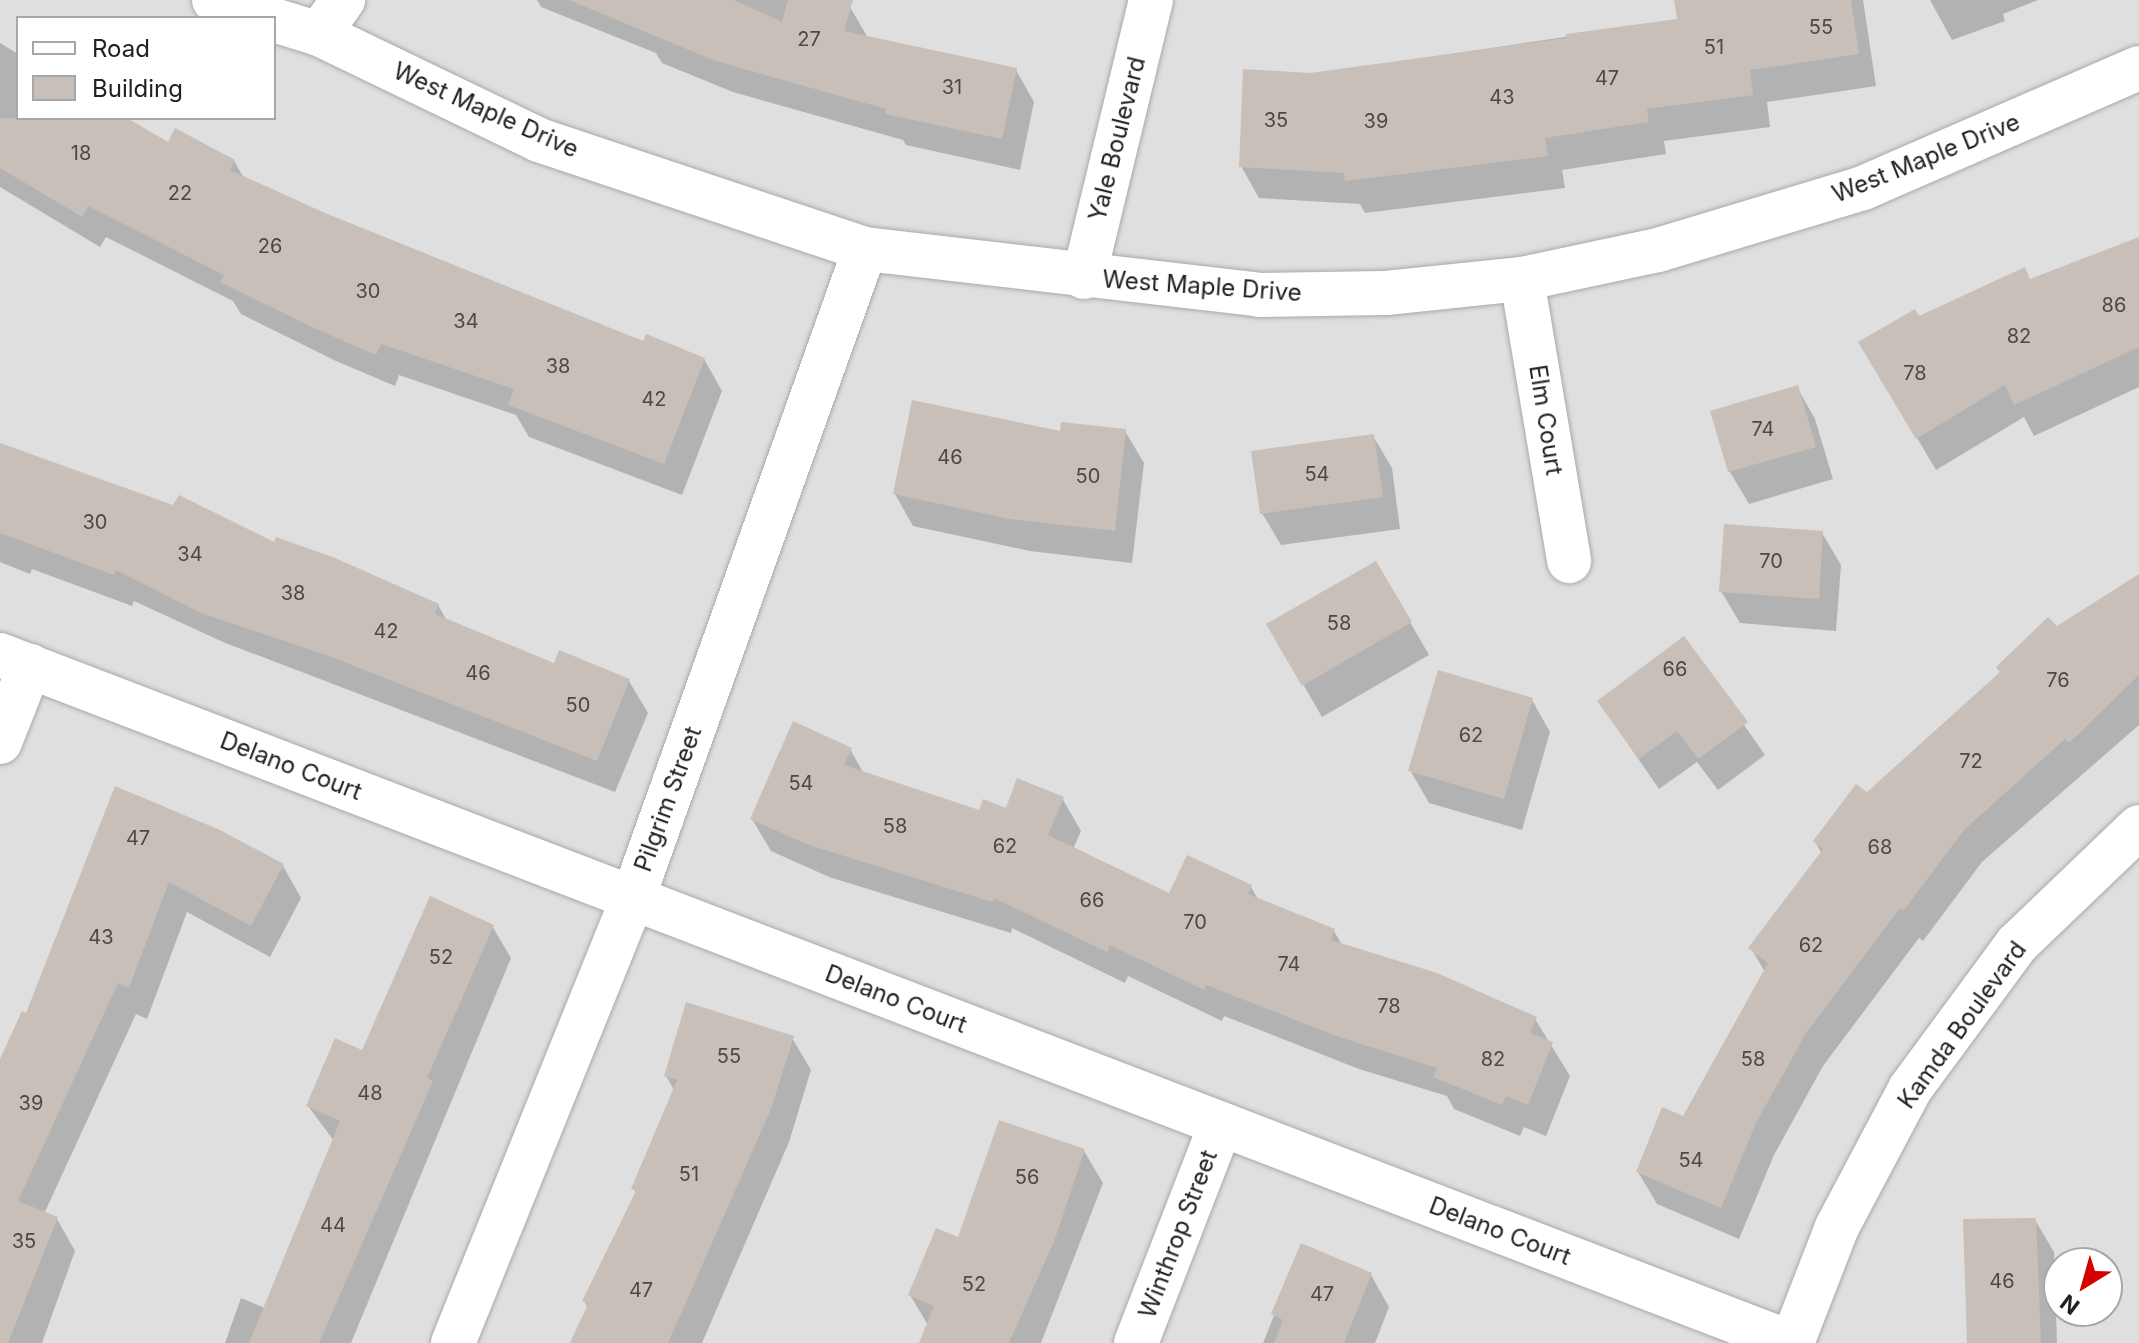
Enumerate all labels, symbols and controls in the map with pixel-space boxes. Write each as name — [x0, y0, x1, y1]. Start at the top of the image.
house number: 55 — [1809, 15, 1833, 39]
legend — [16, 16, 276, 120]
house number: 27 — [797, 27, 821, 51]
text: Road — [92, 34, 150, 63]
house number: 51 — [1704, 35, 1724, 59]
street label: Yale Boulevard — [1083, 54, 1151, 224]
street label: West Maple Drive — [389, 56, 583, 164]
house number: 47 — [1595, 66, 1619, 90]
text: Building — [92, 74, 183, 103]
house number: 31 — [942, 75, 962, 99]
house number: 43 — [1489, 85, 1515, 109]
street label: West Maple Drive — [1828, 107, 2024, 209]
house number: 35 — [1264, 108, 1288, 132]
house number: 39 — [1364, 109, 1388, 133]
house number: 18 — [71, 141, 91, 165]
house number: 22 — [168, 181, 192, 205]
house number: 26 — [258, 234, 282, 258]
street label: West Maple Drive — [1101, 265, 1303, 307]
house number: 30 — [356, 279, 380, 303]
house number: 86 — [2102, 293, 2126, 317]
house number: 34 — [453, 309, 479, 333]
house number: 82 — [2007, 324, 2031, 348]
house number: 38 — [546, 354, 570, 378]
house number: 78 — [1903, 361, 1927, 385]
street label: Elm Court — [1523, 363, 1569, 477]
house number: 42 — [641, 387, 667, 411]
house number: 74 — [1751, 417, 1775, 441]
house number: 46 — [937, 445, 963, 469]
house number: 54 — [1304, 462, 1330, 486]
house number: 50 — [1076, 464, 1100, 488]
house number: 30 — [83, 510, 107, 534]
house number: 34 — [177, 542, 203, 566]
house number: 70 — [1759, 549, 1783, 573]
house number: 38 — [281, 581, 305, 605]
house number: 58 — [1327, 611, 1351, 635]
house number: 42 — [373, 619, 399, 643]
house number: 66 — [1663, 657, 1687, 681]
house number: 46 — [465, 661, 491, 685]
house number: 76 — [2046, 668, 2070, 692]
house number: 50 — [566, 693, 590, 717]
street label: Pilgrim Street — [628, 722, 708, 876]
house number: 62 — [1459, 723, 1483, 747]
street label: Delano Court — [216, 726, 366, 806]
house number: 72 — [1959, 749, 1983, 773]
house number: 54 — [788, 771, 814, 795]
house number: 58 — [883, 814, 907, 838]
house number: 47 — [126, 826, 150, 850]
house number: 62 — [993, 834, 1017, 858]
house number: 68 — [1868, 835, 1892, 859]
house number: 66 — [1080, 888, 1104, 912]
house number: 70 — [1183, 910, 1207, 934]
house number: 43 — [88, 925, 114, 949]
house number: 62 — [1799, 933, 1823, 957]
street label: Kamda Boulevard — [1892, 936, 2032, 1114]
house number: 52 — [429, 945, 453, 969]
house number: 74 — [1277, 952, 1301, 976]
street label: Delano Court — [821, 959, 971, 1039]
house number: 78 — [1377, 994, 1401, 1018]
house number: 55 — [717, 1044, 741, 1068]
house number: 82 — [1481, 1047, 1505, 1071]
house number: 58 — [1741, 1047, 1765, 1071]
house number: 48 — [357, 1081, 383, 1105]
house number: 39 — [19, 1091, 43, 1115]
street label: Winthrop Street — [1133, 1146, 1223, 1322]
house number: 54 — [1678, 1148, 1704, 1172]
house number: 51 — [679, 1162, 699, 1186]
house number: 56 — [1015, 1165, 1039, 1189]
street label: Delano Court — [1425, 1191, 1575, 1271]
house number: 44 — [320, 1213, 346, 1237]
house number: 35 — [12, 1229, 36, 1253]
north arrow — [2043, 1247, 2123, 1327]
house number: 46 — [1989, 1269, 2015, 1293]
house number: 52 — [962, 1272, 986, 1296]
house number: 47 — [629, 1278, 653, 1302]
house number: 47 — [1310, 1282, 1334, 1306]
text: N — [2055, 1289, 2084, 1320]

